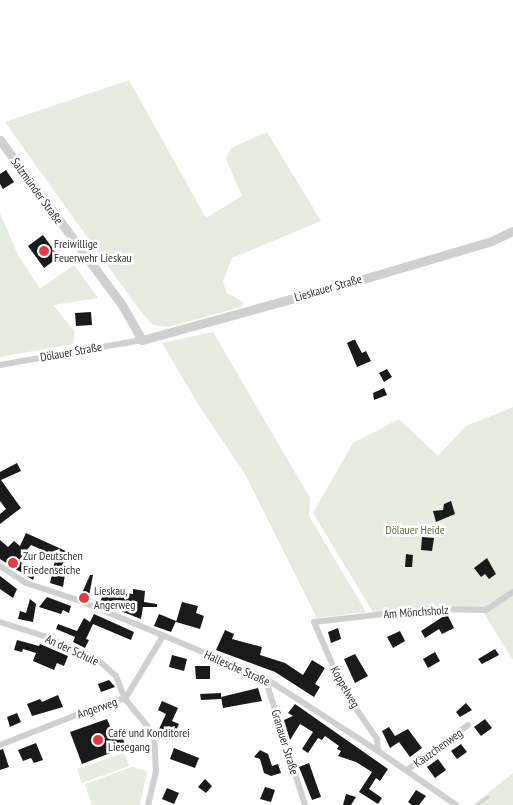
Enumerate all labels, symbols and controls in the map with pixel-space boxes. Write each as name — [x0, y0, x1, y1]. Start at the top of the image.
street label: Salzmünder Straße — [8, 155, 66, 227]
place label: Freiwillige Feuerwehr Lieskau — [54, 237, 132, 265]
marker: Freiwillige Feuerwehr Lieskau — [38, 245, 50, 257]
street label: Lieskauer Straße — [293, 272, 363, 304]
street label: Dölauer Straße — [39, 339, 103, 365]
park label: Dölauer Heide — [385, 523, 445, 537]
place label: Zur Deutschen Friedenseiche — [23, 549, 83, 577]
marker: Zur Deutschen Friedenseiche — [7, 557, 19, 569]
place label: Lieskau, Angerweg — [94, 584, 135, 612]
marker: Lieskau, Angerweg — [78, 592, 90, 604]
street label: Am Mönchsholz — [383, 603, 449, 621]
street label: An der Schule — [43, 631, 101, 669]
street label: Hallesche Straße — [202, 647, 272, 689]
street label: Koppelweg — [327, 664, 363, 710]
street label: Angerweg — [75, 694, 119, 722]
street label: Granauer Straße — [268, 708, 302, 776]
street label: Käuzchenweg — [411, 725, 465, 771]
place label: Café und Konditorei Liesegang — [108, 726, 190, 754]
marker: Café und Konditorei Liesegang — [92, 734, 104, 746]

